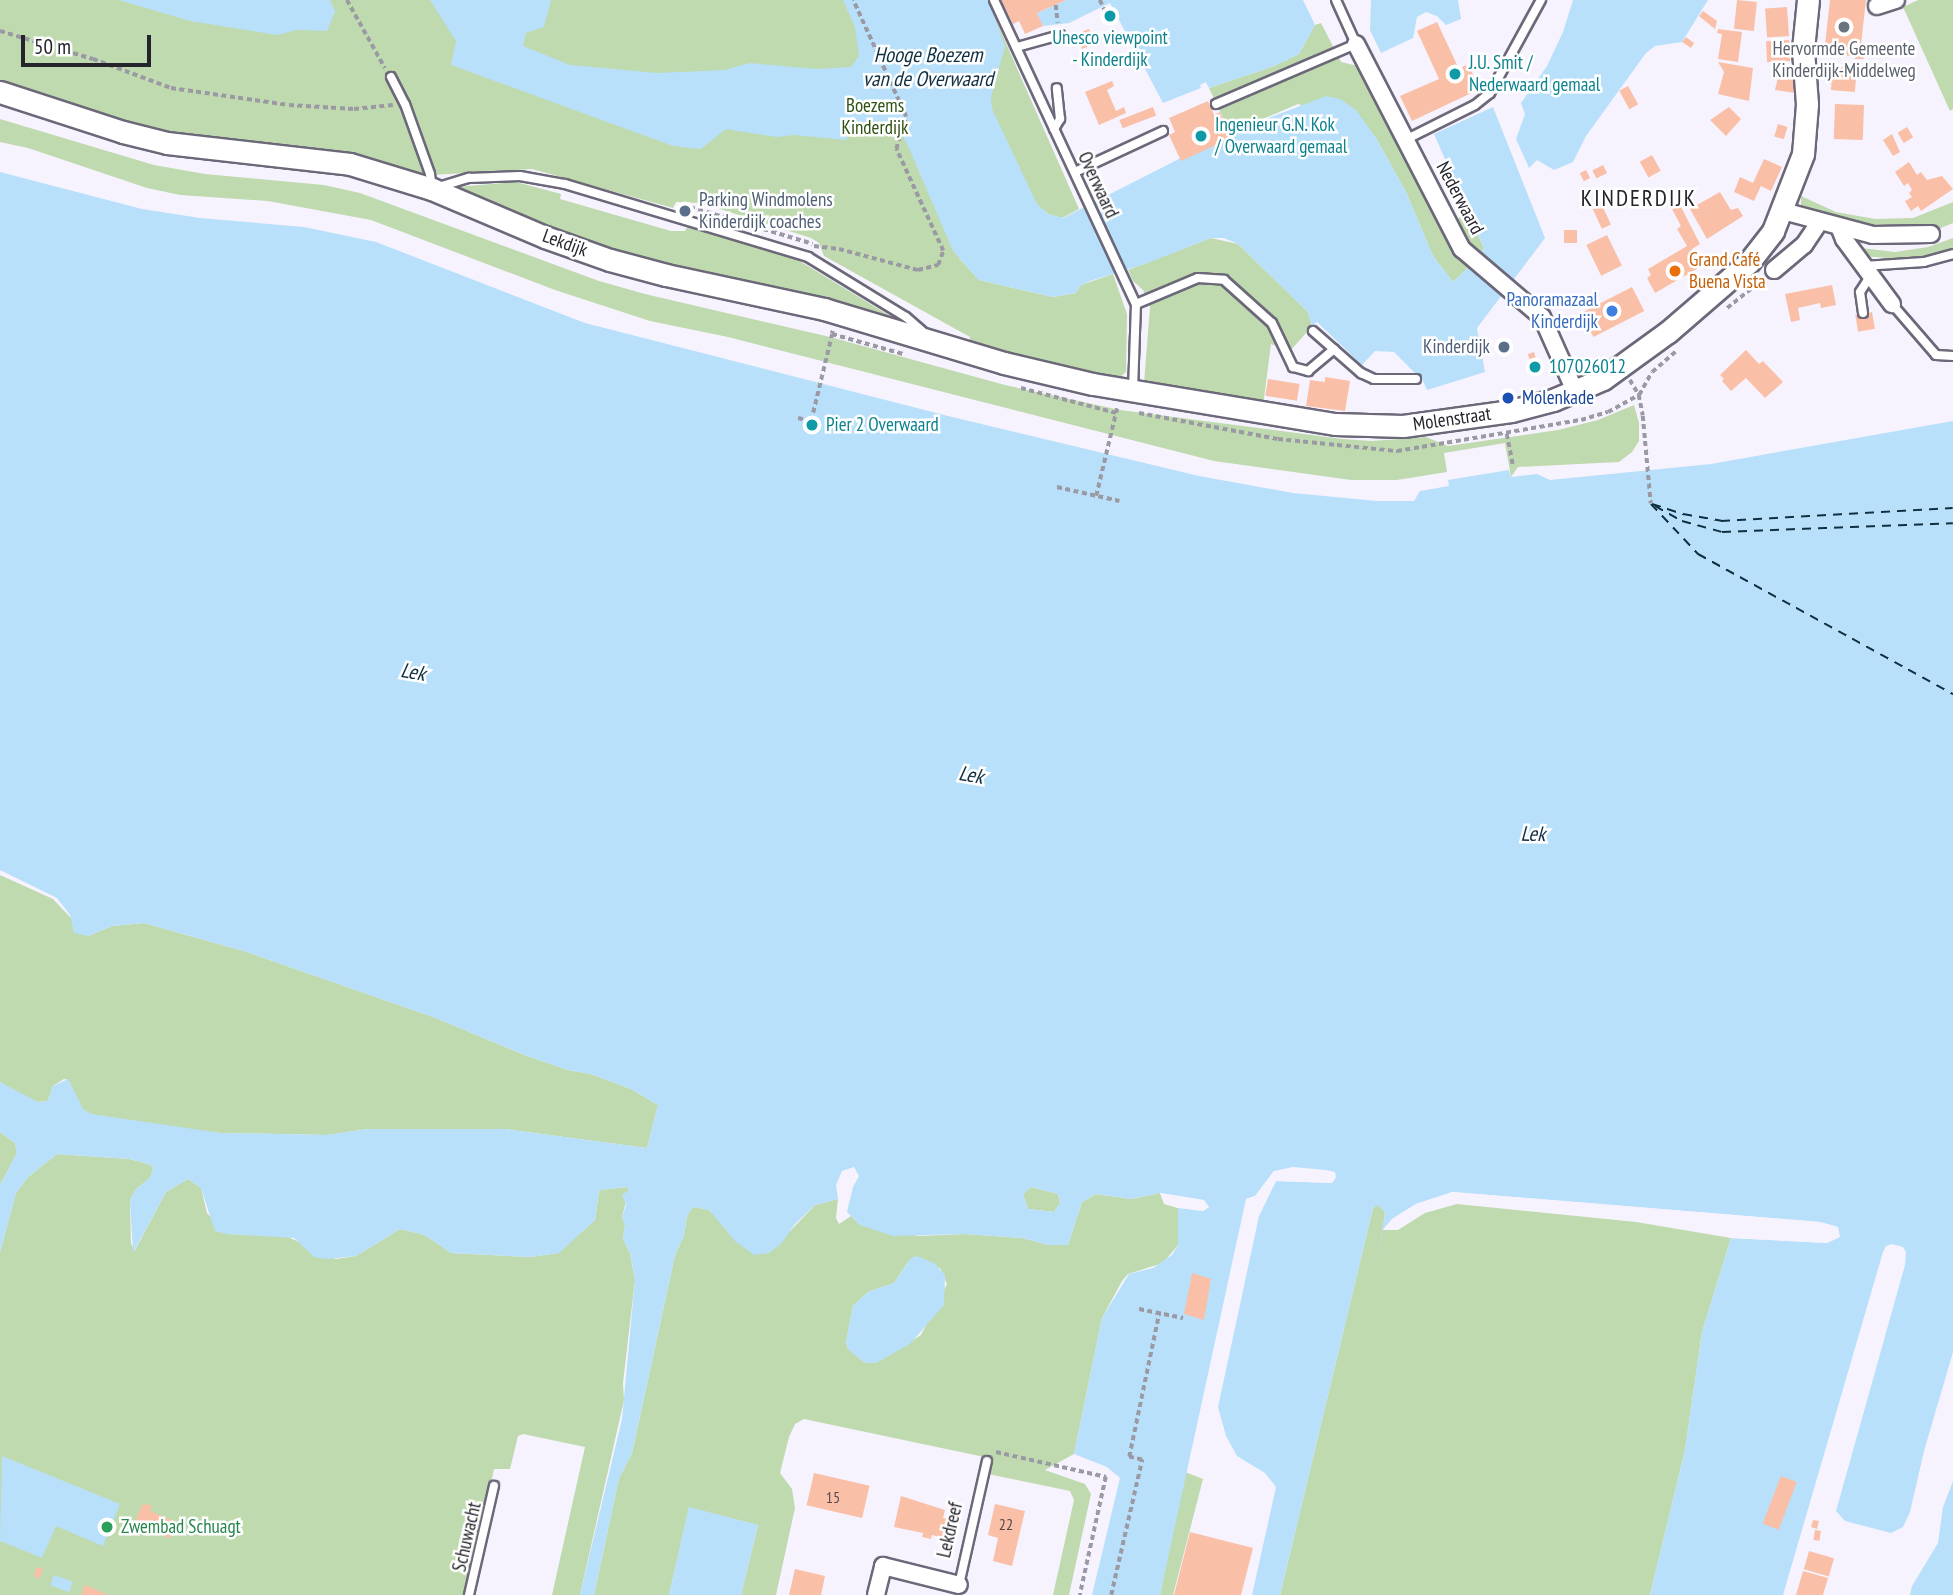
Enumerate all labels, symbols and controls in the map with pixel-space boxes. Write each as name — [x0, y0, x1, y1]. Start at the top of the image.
marker: Unesco viewpoint - Kinderdijk — [1102, 8, 1118, 24]
marker: Hervormde Gemeente Kinderdijk-Middelweg — [1836, 19, 1852, 35]
scale bar — [24, 21, 154, 65]
place label: Unesco viewpoint - Kinderdijk — [1052, 27, 1168, 71]
text: 50 m — [34, 33, 71, 60]
place label: Hervormde Gemeente Kinderdijk-Middelweg — [1772, 38, 1916, 82]
water label: Hooge Boezem van de Overwaard — [863, 42, 993, 92]
place label: J.U. Smit / Nederwaard gemaal — [1469, 52, 1600, 96]
marker: J.U. Smit / Nederwaard gemaal — [1447, 66, 1463, 82]
park label: Boezems Kinderdijk — [842, 95, 908, 139]
place label: Ingenieur G.N. Kok / Overwaard gemaal — [1215, 114, 1347, 158]
marker: Ingenieur G.N. Kok / Overwaard gemaal — [1193, 128, 1209, 144]
street label: Overwaard — [1073, 148, 1123, 222]
street label: Nederwaard — [1431, 158, 1489, 238]
district label: KINDERDIJK — [1582, 184, 1696, 212]
place label: Parking Windmolens Kinderdijk coaches — [699, 189, 833, 233]
marker: Parking Windmolens Kinderdijk coaches — [677, 203, 693, 219]
street label: Lekdijk — [539, 224, 591, 262]
place label: Grand Café Buena Vista — [1689, 249, 1766, 293]
marker: Grand Café Buena Vista — [1667, 263, 1683, 279]
place label: Panoramazaal Kinderdijk — [1507, 289, 1598, 333]
marker: Panoramazaal Kinderdijk — [1604, 303, 1620, 319]
place label: Kinderdijk — [1423, 336, 1490, 358]
marker: Kinderdijk — [1496, 339, 1512, 355]
place label: 107026012 — [1549, 356, 1626, 378]
marker: 107026012 — [1527, 359, 1543, 375]
place label: Molenkade — [1522, 387, 1594, 409]
marker: Molenkade — [1500, 390, 1516, 406]
street label: Molenstraat — [1412, 402, 1492, 436]
place label: Pier 2 Overwaard — [826, 414, 939, 436]
marker: Pier 2 Overwaard — [804, 417, 820, 433]
water label: Lek — [399, 657, 427, 687]
water label: Lek — [957, 760, 985, 790]
water label: Lek — [1520, 821, 1546, 847]
house number: 15 — [826, 1487, 840, 1507]
street label: Schuwacht — [448, 1500, 486, 1574]
street label: Lekdreef — [933, 1500, 967, 1560]
house number: 22 — [999, 1514, 1013, 1534]
place label: Zwembad Schuagt — [121, 1516, 241, 1538]
marker: Zwembad Schuagt — [99, 1519, 115, 1535]

